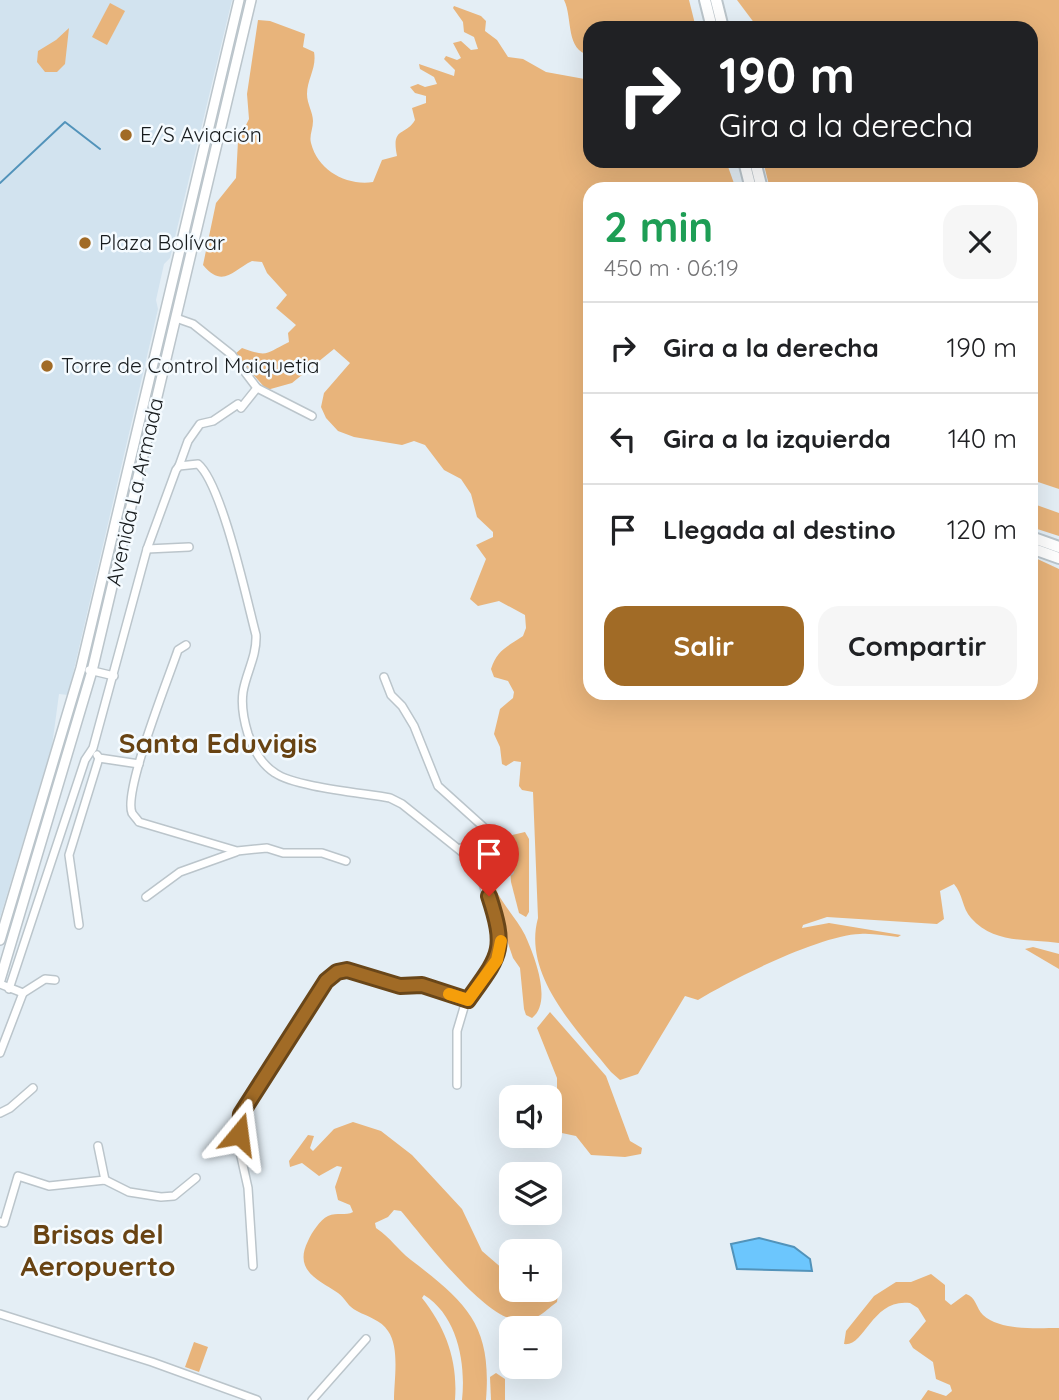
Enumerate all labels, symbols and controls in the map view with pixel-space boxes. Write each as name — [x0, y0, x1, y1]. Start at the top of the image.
text: 190 m — [719, 44, 855, 105]
icon: right — [604, 49, 695, 140]
text: Gira a la derecha — [719, 105, 973, 145]
place label: E/S Aviación — [140, 121, 262, 147]
marker: E/S Aviación — [118, 127, 134, 143]
text: 2 min — [604, 200, 713, 253]
button: close — [943, 205, 1017, 279]
place label: Plaza Bolívar — [99, 229, 225, 255]
marker: Plaza Bolívar — [77, 235, 93, 251]
text: 450 m · 06:19 — [604, 253, 739, 282]
icon: right — [604, 329, 642, 367]
text: Gira a la derecha — [663, 331, 879, 364]
text: 190 m — [947, 331, 1017, 364]
place label: Torre de Control Maiquetia — [61, 352, 319, 378]
marker: Torre de Control Maiquetia — [39, 358, 55, 374]
street label: Avenida La Armada — [100, 395, 168, 588]
icon: left — [604, 420, 642, 458]
text: Gira a la izquierda — [663, 422, 891, 455]
text: 140 m — [948, 422, 1017, 455]
icon: arrive — [604, 511, 642, 549]
text: Llegada al destino — [663, 513, 896, 546]
text: 120 m — [947, 513, 1017, 546]
button: Salir — [604, 606, 804, 686]
button: Compartir — [818, 606, 1017, 686]
district label: Santa Eduvigis — [119, 725, 317, 760]
pin — [459, 824, 519, 896]
icon: arrive — [470, 835, 508, 873]
map controls — [499, 1085, 562, 1379]
button: sound — [499, 1085, 562, 1148]
position arrow — [202, 1097, 276, 1171]
button: layers — [499, 1162, 562, 1225]
district label: Brisas del Aeropuerto — [21, 1216, 175, 1283]
button: + — [499, 1239, 562, 1302]
button: − — [499, 1316, 562, 1379]

